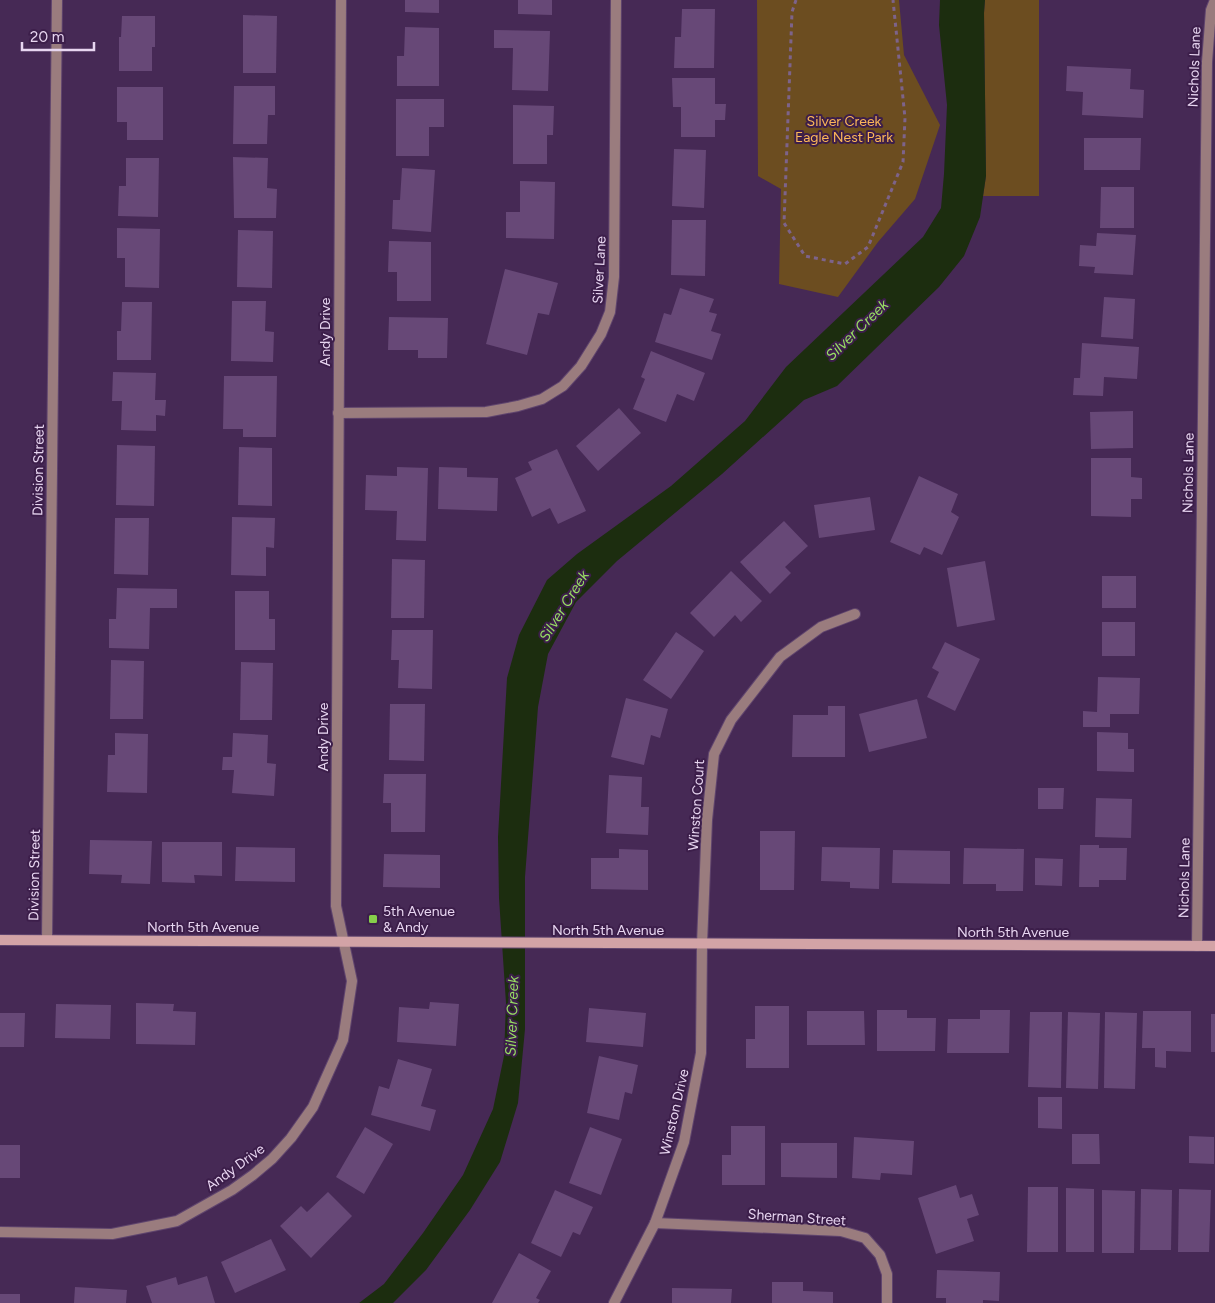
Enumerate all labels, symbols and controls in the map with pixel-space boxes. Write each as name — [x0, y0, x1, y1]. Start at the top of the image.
scale bar — [22, 20, 95, 52]
street label: Nichols Lane — [1185, 26, 1204, 108]
text: 20 m — [30, 28, 64, 46]
park label: Silver Creek Eagle Nest Park — [795, 113, 893, 146]
street label: Silver Lane — [589, 235, 610, 304]
water label: Silver Creek — [822, 295, 893, 364]
street label: Andy Drive — [317, 297, 334, 366]
street label: Division Street — [29, 424, 48, 516]
street label: Nichols Lane — [1179, 432, 1198, 513]
water label: Silver Creek — [535, 567, 593, 645]
street label: Andy Drive — [315, 702, 332, 771]
street label: Winston Court — [685, 759, 708, 851]
street label: Division Street — [25, 829, 44, 921]
street label: Nichols Lane — [1175, 837, 1194, 918]
place label: 5th Avenue & Andy — [383, 903, 455, 936]
marker: 5th Avenue & Andy — [367, 913, 379, 925]
street label: North 5th Avenue — [147, 919, 259, 936]
street label: North 5th Avenue — [552, 922, 664, 939]
street label: North 5th Avenue — [957, 924, 1069, 941]
water label: Silver Creek — [502, 975, 522, 1056]
street label: Winston Drive — [656, 1067, 693, 1157]
street label: Andy Drive — [203, 1140, 268, 1194]
street label: Sherman Street — [747, 1206, 847, 1229]

